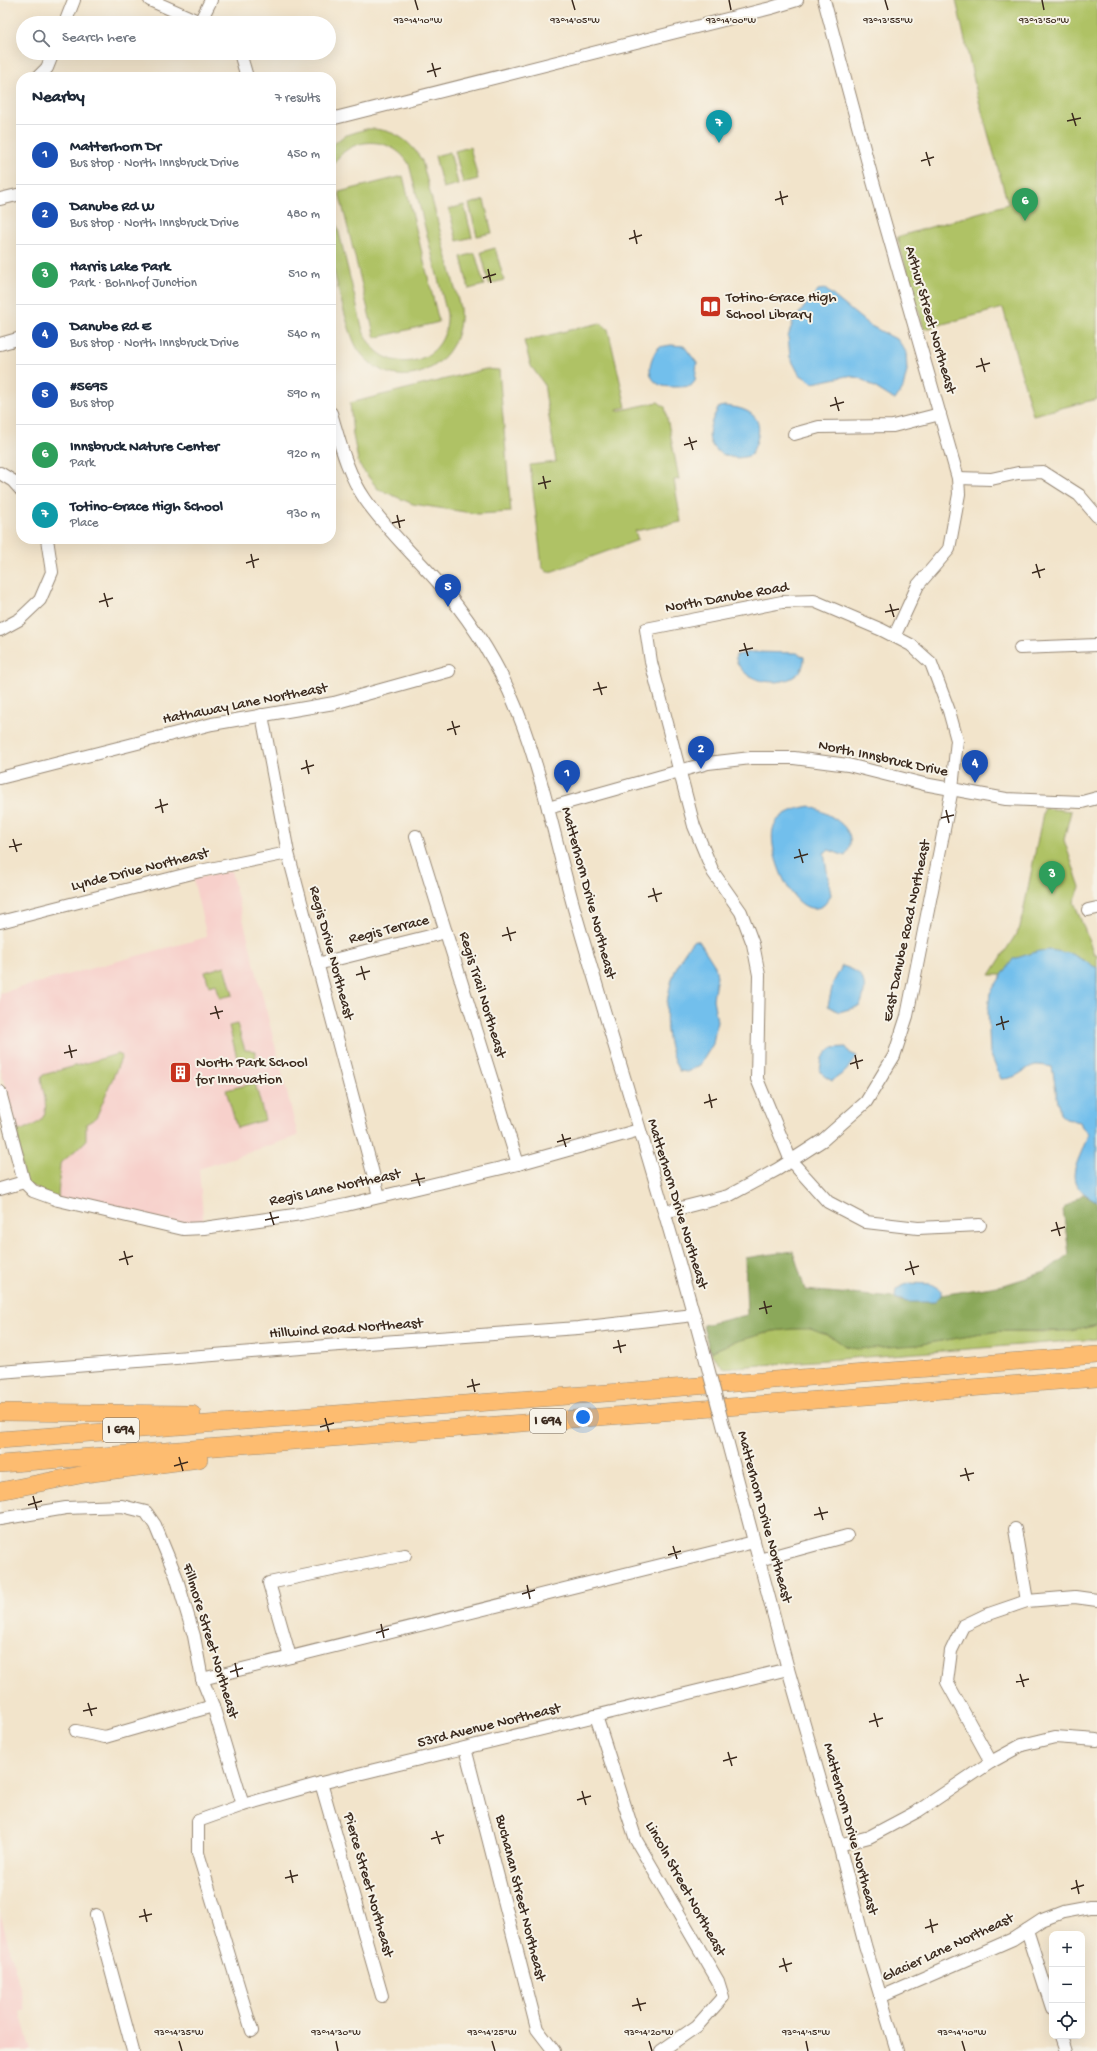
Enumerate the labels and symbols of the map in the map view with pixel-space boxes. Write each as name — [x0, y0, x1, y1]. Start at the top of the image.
text: 93°14'10"W — [393, 15, 443, 27]
text: 93°14'05"W — [549, 15, 600, 27]
text: 93°14'00"W — [705, 15, 757, 27]
text: 93°13'55"W — [862, 15, 913, 27]
text: 93°13'50"W — [1018, 15, 1070, 27]
pin: 7 — [706, 110, 732, 143]
pin: 6 — [1012, 188, 1038, 221]
street label: Arthur Street Northeast — [900, 244, 960, 398]
place label: Totino-Grace High School Library — [725, 289, 836, 324]
library icon: Totino-Grace High School Library — [698, 294, 724, 320]
pin: 5 — [435, 574, 461, 607]
street label: North Danube Road — [664, 578, 791, 618]
street label: Hathaway Lane Northeast — [161, 679, 331, 729]
pin: 2 — [688, 736, 714, 769]
street label: North Innsbruck Drive — [816, 736, 950, 782]
pin: 4 — [962, 750, 988, 783]
pin: 1 — [554, 760, 580, 793]
street label: Matterhorn Drive Northeast — [556, 805, 620, 983]
street label: East Danube Road Northeast — [879, 837, 935, 1024]
street label: Lynde Drive Northeast — [69, 844, 212, 896]
pin: 3 — [1039, 861, 1065, 894]
street label: Regis Drive Northeast — [305, 884, 358, 1024]
street label: Regis Terrace — [347, 911, 431, 949]
street label: Regis Trail Northeast — [454, 930, 510, 1062]
place label: North Park School for Innovation — [195, 1054, 308, 1089]
building icon: North Park School for Innovation — [168, 1059, 194, 1085]
street label: Matterhorn Drive Northeast — [643, 1117, 712, 1293]
street label: Regis Lane Northeast — [268, 1165, 404, 1211]
street label: Hillwind Road Northeast — [269, 1315, 425, 1343]
your location — [573, 1407, 593, 1427]
road number: I 694 — [530, 1409, 566, 1433]
road number: I 694 — [103, 1418, 139, 1442]
street label: Matterhorn Drive Northeast — [732, 1429, 796, 1607]
street label: Fillmore Street Northeast — [178, 1560, 243, 1722]
street label: 53rd Avenue Northeast — [416, 1699, 564, 1752]
street label: Matterhorn Drive Northeast — [818, 1741, 882, 1919]
street label: Pierce Street Northeast — [338, 1810, 398, 1961]
street label: Buchanan Street Northeast — [490, 1812, 550, 1985]
street label: Lincoln Street Northeast — [641, 1819, 730, 1961]
street label: Glacier Lane Northeast — [879, 1909, 1018, 1986]
text: 93°14'35"W — [153, 2027, 204, 2039]
text: 93°14'30"W — [310, 2027, 361, 2039]
text: 93°14'25"W — [467, 2027, 517, 2039]
text: 93°14'20"W — [623, 2027, 674, 2039]
text: 93°14'15"W — [781, 2027, 830, 2039]
text: 93°14'10"W — [937, 2027, 987, 2039]

